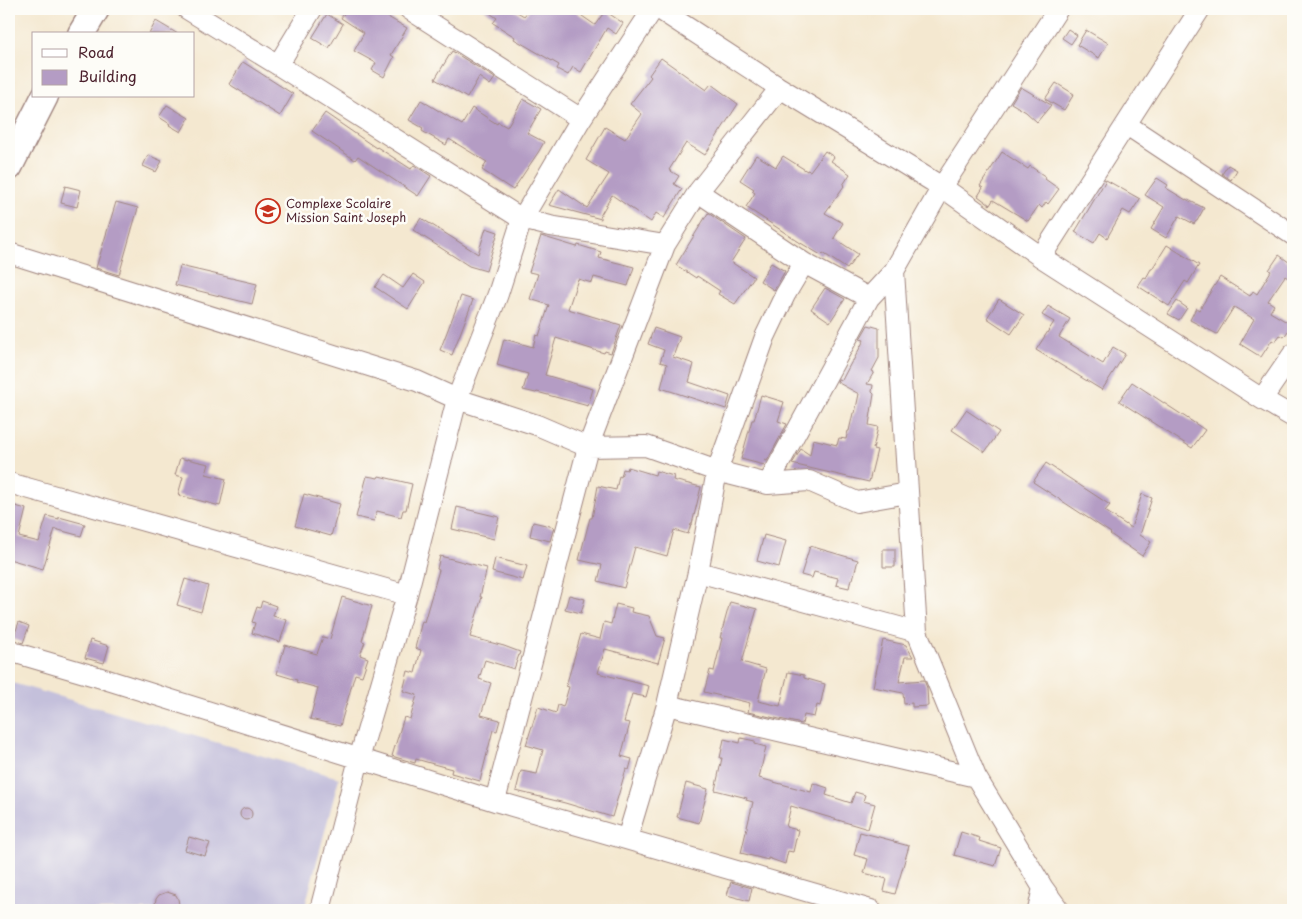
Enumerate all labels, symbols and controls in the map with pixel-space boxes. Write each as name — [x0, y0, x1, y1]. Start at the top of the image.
legend — [32, 32, 195, 98]
text: Road — [78, 40, 114, 63]
text: Building — [78, 64, 137, 87]
place label: Complexe Scolaire Mission Saint Joseph — [286, 194, 406, 226]
school or university icon: Complexe Scolaire Mission Saint Joseph — [255, 198, 281, 224]

